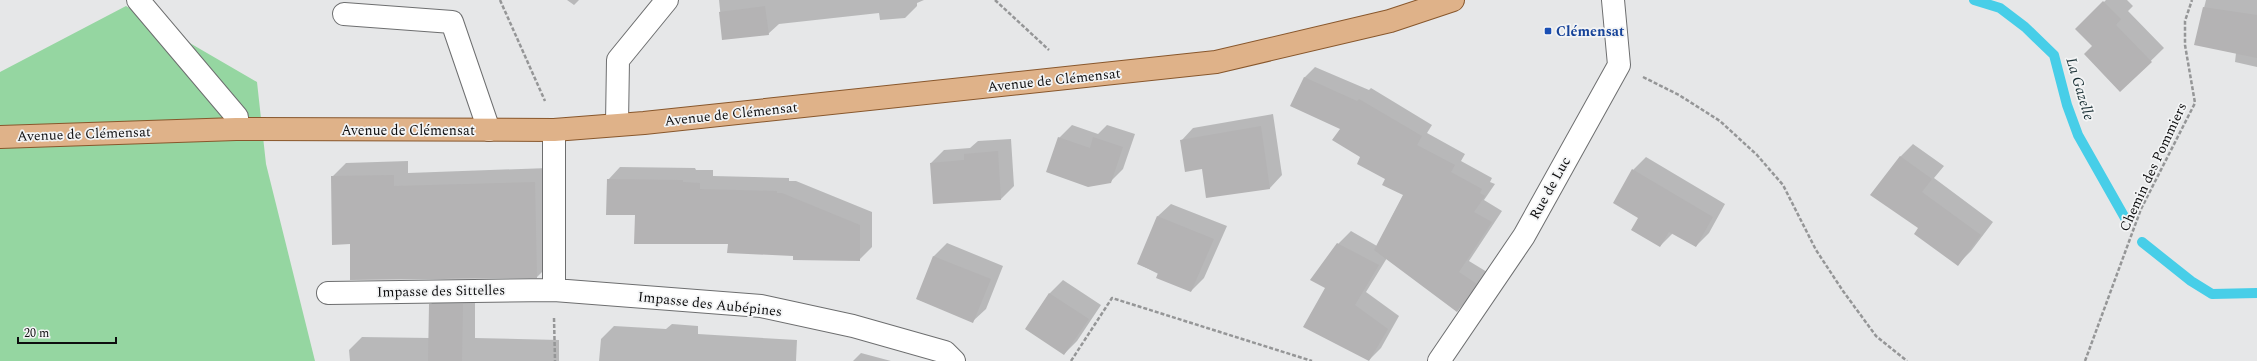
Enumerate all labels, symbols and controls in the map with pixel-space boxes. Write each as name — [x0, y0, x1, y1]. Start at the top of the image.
place label: Clémensat — [1556, 21, 1625, 42]
marker: Clémensat — [1543, 26, 1553, 36]
water label: La Gazelle — [2060, 55, 2101, 124]
street label: Avenue de Clémensat — [986, 63, 1122, 97]
street label: Avenue de Clémensat — [663, 97, 799, 131]
street label: Chemin des Pommiers — [2114, 99, 2192, 235]
street label: Avenue de Clémensat — [341, 120, 475, 141]
street label: Avenue de Clémensat — [17, 121, 151, 147]
street label: Rue de Luc — [1524, 153, 1576, 223]
street label: Impasse des Sittelles — [377, 279, 505, 303]
street label: Impasse des Aubépines — [637, 286, 783, 322]
scale bar — [18, 319, 116, 345]
text: 20 m — [24, 324, 49, 343]

